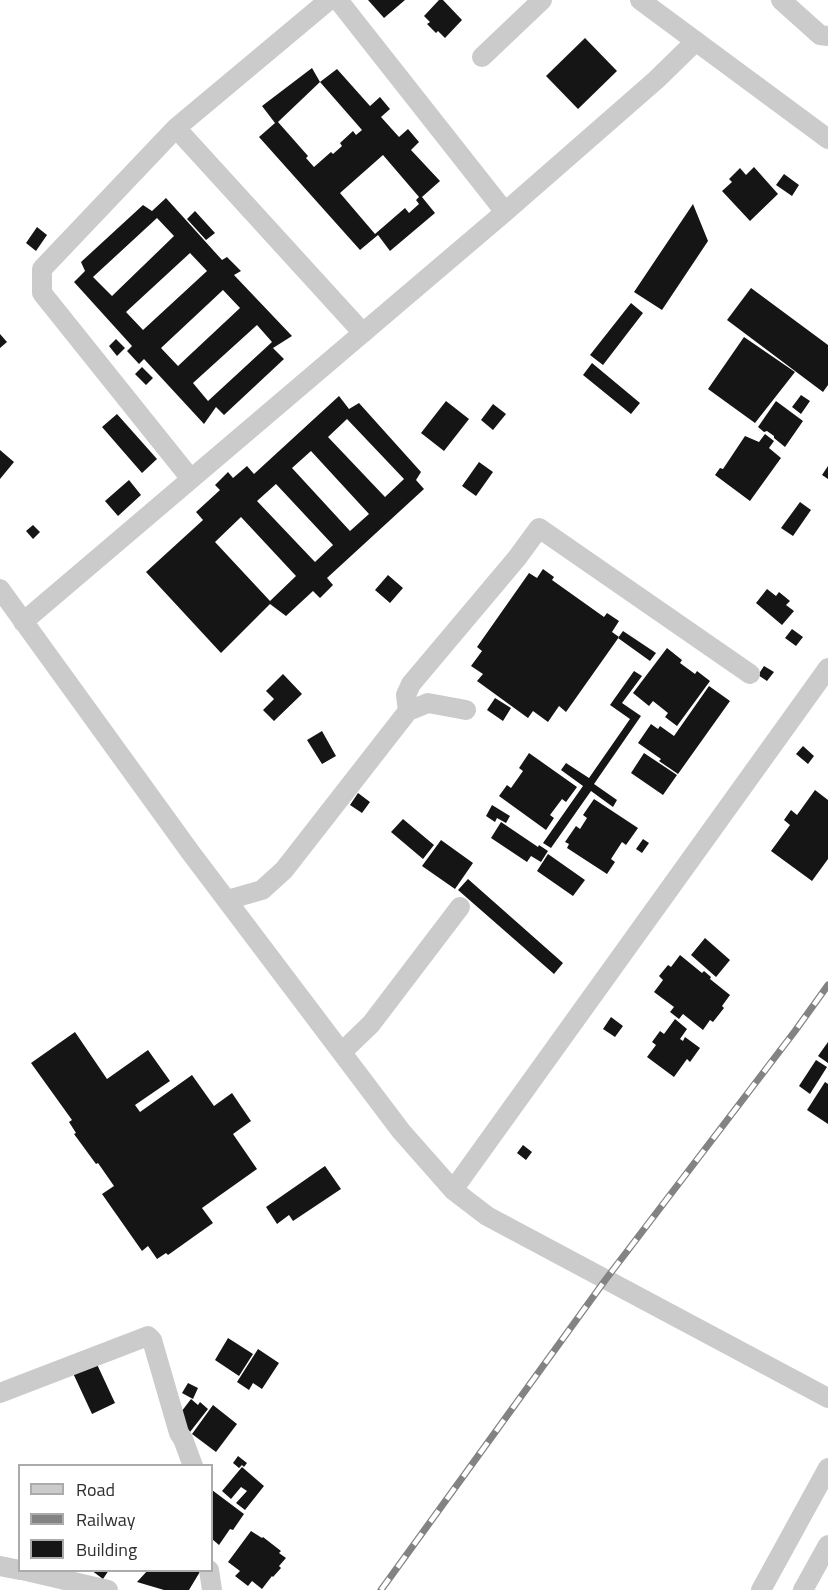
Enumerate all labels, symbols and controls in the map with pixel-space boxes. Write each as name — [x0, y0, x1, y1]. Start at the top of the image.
legend — [18, 1464, 213, 1572]
text: Road — [76, 1476, 115, 1503]
text: Railway — [76, 1506, 135, 1533]
text: Building — [76, 1536, 137, 1563]

